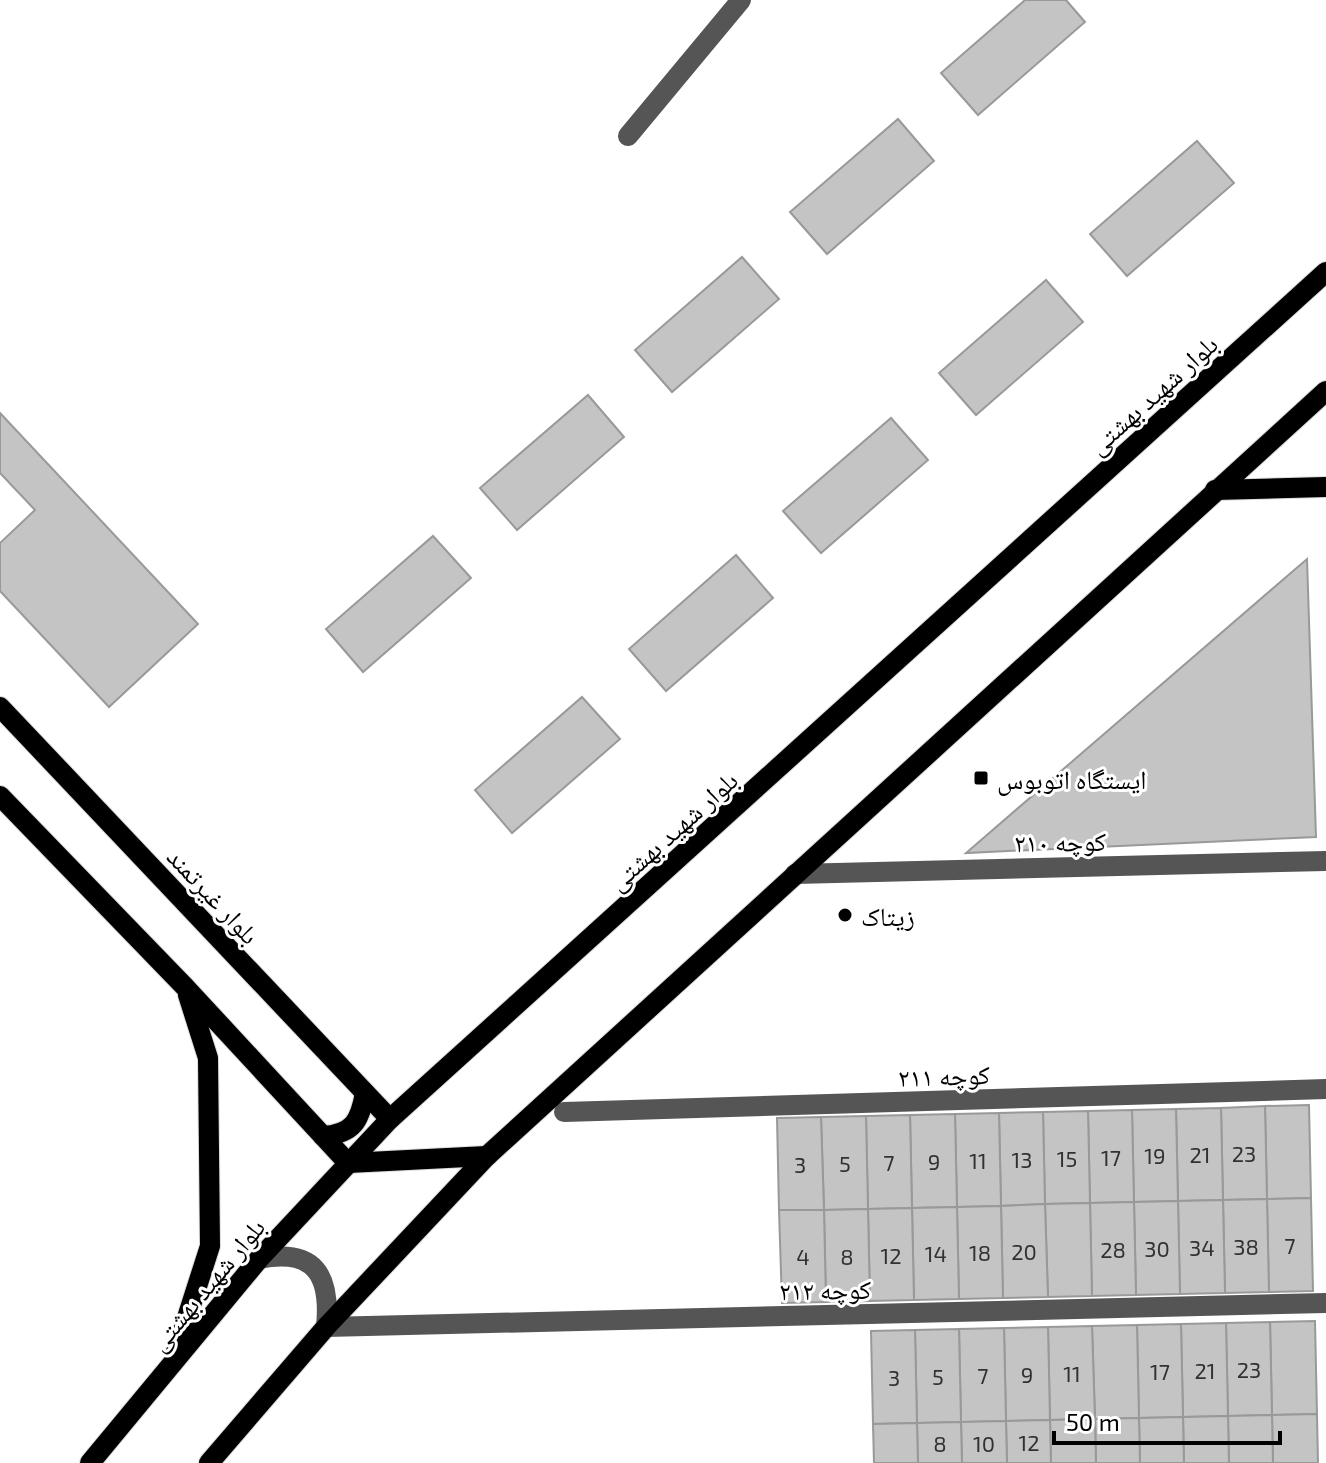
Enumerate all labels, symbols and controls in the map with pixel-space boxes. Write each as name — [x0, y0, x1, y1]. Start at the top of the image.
street label: بلوار شهید بهشتی — [1081, 328, 1225, 462]
place label: ایستگاه اتوبوس — [997, 763, 1147, 796]
street label: بلوار شهید بهشتی — [601, 764, 745, 898]
marker: ایستگاه اتوبوس — [972, 769, 990, 787]
street label: کوچه ۲۱۰ — [1014, 825, 1107, 859]
street label: بلوار غیرتمند — [161, 840, 266, 950]
place label: زیتاک — [861, 900, 915, 931]
marker: زیتاک — [836, 906, 854, 924]
street label: کوچه ۲۱۱ — [897, 1058, 991, 1094]
house number: 23 — [1232, 1140, 1256, 1166]
house number: 21 — [1189, 1141, 1211, 1167]
house number: 19 — [1144, 1142, 1166, 1168]
house number: 17 — [1101, 1144, 1121, 1170]
house number: 15 — [1057, 1145, 1077, 1171]
house number: 13 — [1012, 1146, 1033, 1172]
house number: 11 — [969, 1147, 987, 1173]
house number: 9 — [928, 1148, 940, 1174]
house number: 7 — [883, 1149, 895, 1175]
house number: 5 — [839, 1150, 851, 1176]
house number: 3 — [794, 1151, 806, 1177]
street label: بلوار شهید بهشتی — [142, 1211, 272, 1358]
house number: 7 — [1284, 1232, 1296, 1258]
house number: 38 — [1233, 1233, 1259, 1259]
house number: 34 — [1189, 1234, 1215, 1260]
house number: 30 — [1144, 1235, 1170, 1261]
house number: 28 — [1100, 1236, 1126, 1262]
house number: 20 — [1011, 1238, 1037, 1264]
house number: 18 — [969, 1239, 991, 1265]
house number: 14 — [925, 1240, 947, 1266]
house number: 12 — [880, 1242, 902, 1268]
house number: 4 — [796, 1243, 810, 1269]
house number: 8 — [840, 1243, 854, 1269]
street label: کوچه ۲۱۲ — [779, 1273, 872, 1307]
house number: 23 — [1237, 1356, 1261, 1382]
house number: 21 — [1194, 1357, 1216, 1383]
house number: 17 — [1150, 1358, 1170, 1384]
house number: 11 — [1063, 1360, 1081, 1386]
house number: 9 — [1021, 1361, 1033, 1387]
house number: 7 — [977, 1362, 989, 1388]
house number: 5 — [932, 1363, 944, 1389]
house number: 3 — [888, 1364, 900, 1390]
scale bar — [1054, 1395, 1280, 1445]
text: 50 m — [1066, 1407, 1120, 1436]
house number: 12 — [1018, 1429, 1040, 1455]
house number: 8 — [933, 1430, 947, 1456]
house number: 10 — [973, 1430, 995, 1456]

